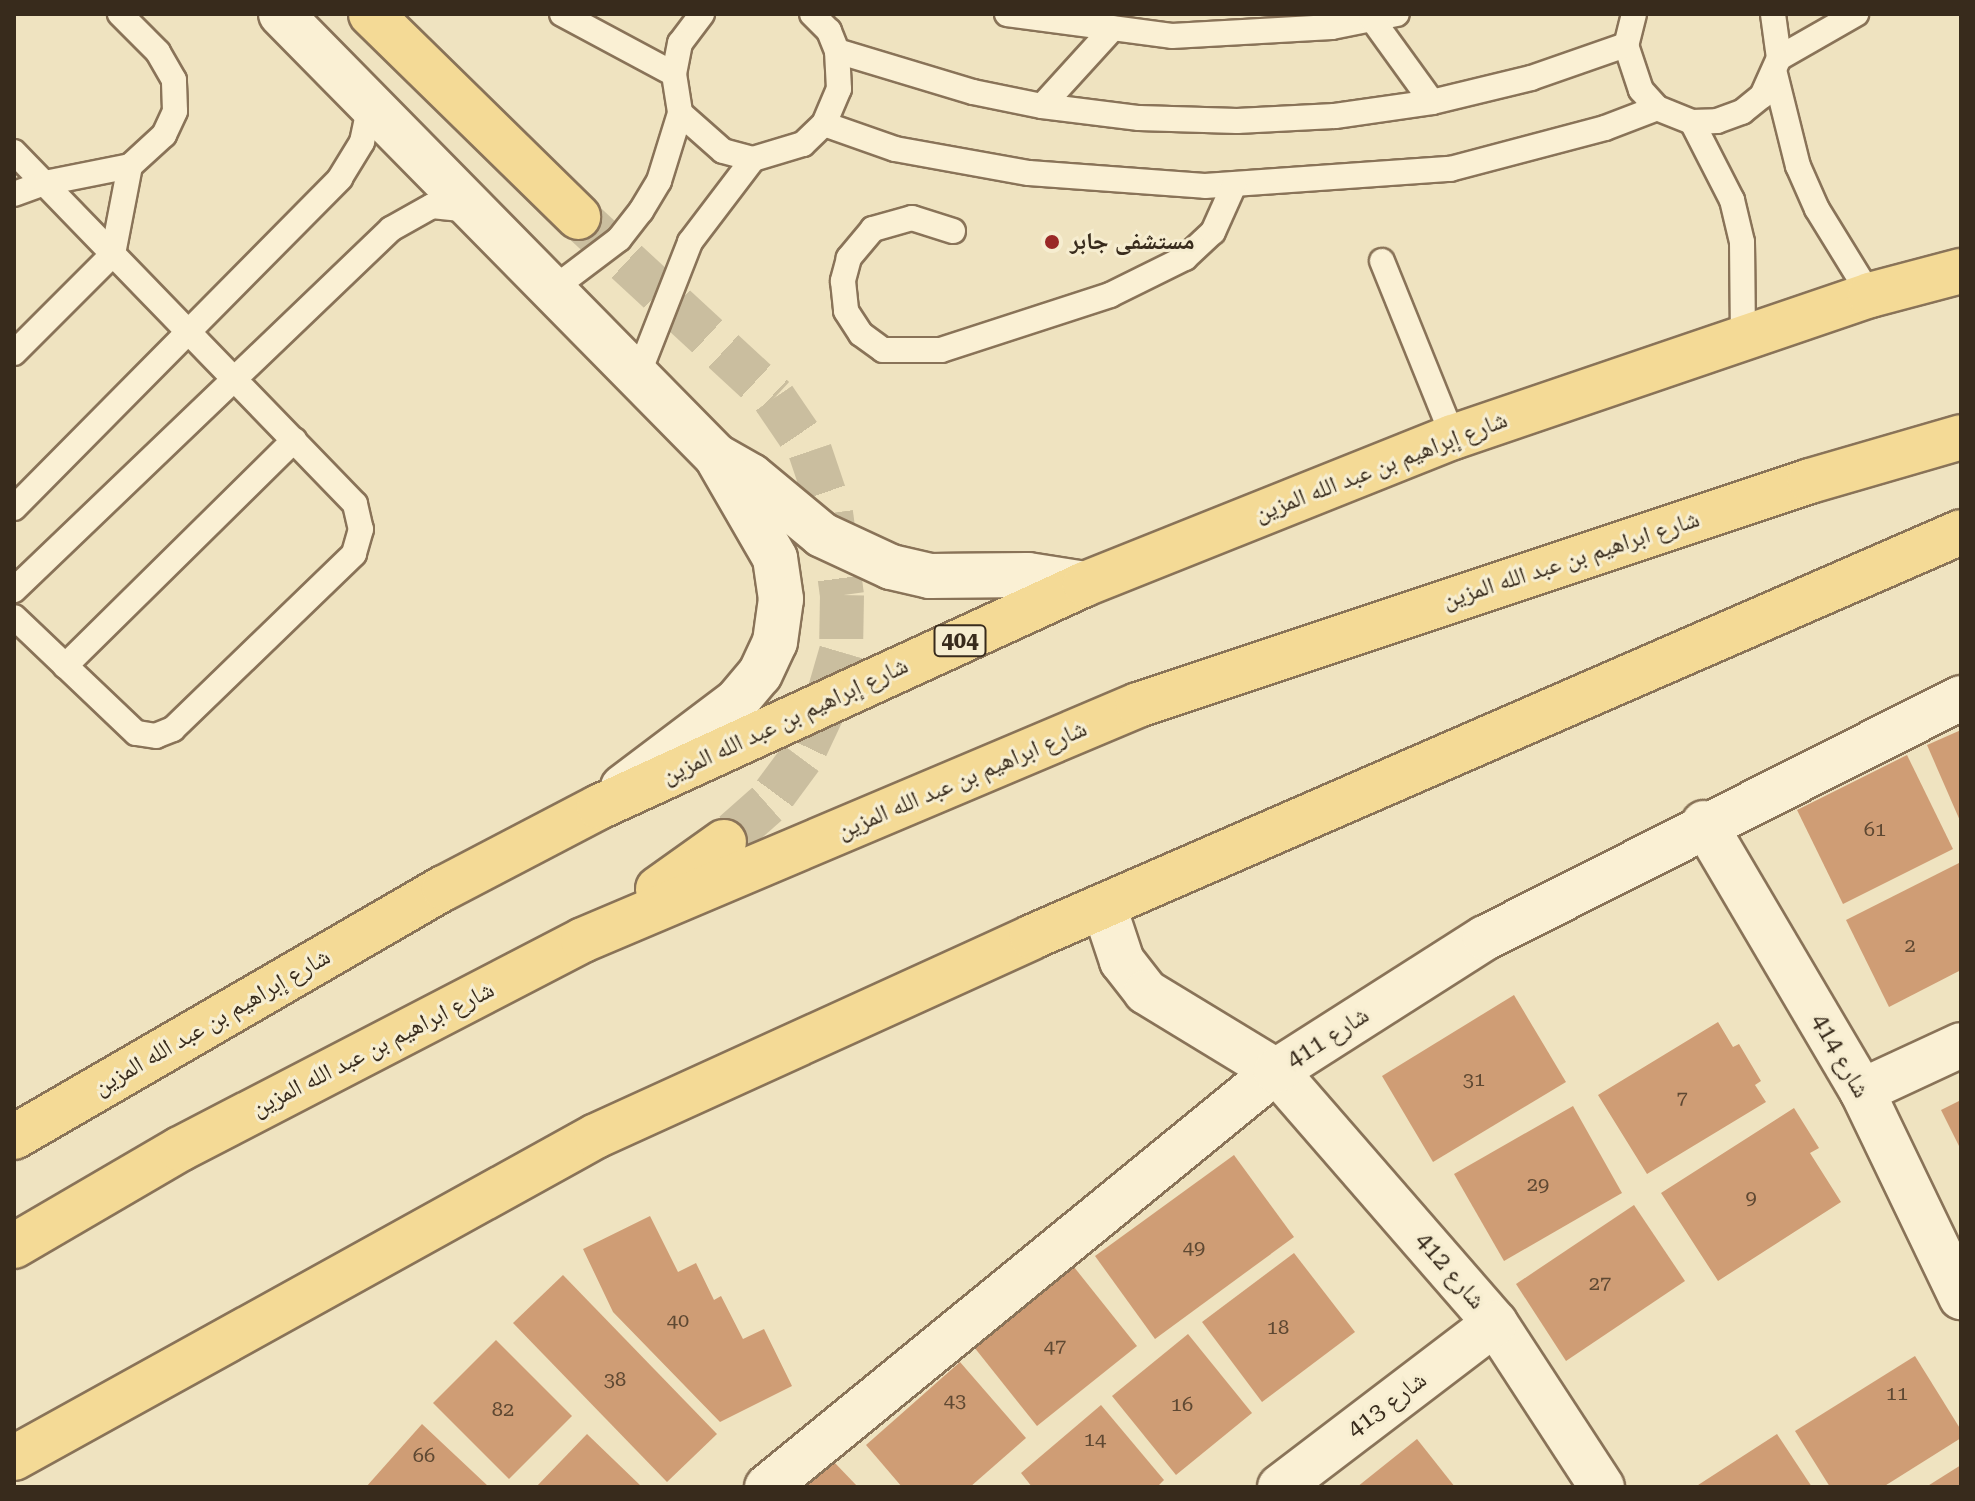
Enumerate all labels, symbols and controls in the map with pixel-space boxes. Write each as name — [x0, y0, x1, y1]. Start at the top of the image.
place label: مستشفى جابر — [1070, 228, 1195, 256]
marker: مستشفى جابر — [1041, 231, 1063, 253]
street label: شارع إبراهيم بن عبد الله المزين — [1250, 405, 1512, 529]
street label: شارع ابراهيم بن عبد الله المزين — [1439, 505, 1703, 615]
road number: 404 — [932, 623, 988, 659]
street label: شارع إبراهيم بن عبد الله المزين — [657, 651, 913, 791]
street label: شارع ابراهيم بن عبد الله المزين — [833, 714, 1091, 846]
house number: 61 — [1864, 817, 1886, 841]
house number: 2 — [1904, 933, 1916, 957]
street label: شارع إبراهيم بن عبد الله المزين — [89, 942, 335, 1102]
street label: شارع ابراهيم بن عبد الله المزين — [247, 975, 499, 1123]
street label: شارع 411 — [1282, 1001, 1374, 1075]
street label: شارع 414 — [1805, 1009, 1875, 1103]
house number: 31 — [1463, 1067, 1485, 1091]
house number: 7 — [1676, 1086, 1688, 1110]
house number: 29 — [1527, 1172, 1549, 1196]
house number: 9 — [1745, 1185, 1757, 1209]
street label: شارع 412 — [1409, 1227, 1491, 1315]
house number: 49 — [1183, 1235, 1205, 1259]
house number: 27 — [1589, 1271, 1611, 1295]
house number: 40 — [667, 1308, 689, 1332]
house number: 18 — [1267, 1315, 1289, 1339]
house number: 47 — [1044, 1334, 1066, 1358]
street label: شارع 413 — [1342, 1366, 1432, 1444]
house number: 38 — [604, 1367, 626, 1391]
house number: 11 — [1886, 1381, 1908, 1405]
house number: 43 — [944, 1388, 966, 1412]
house number: 16 — [1171, 1392, 1193, 1416]
house number: 82 — [492, 1397, 514, 1421]
house number: 14 — [1084, 1427, 1106, 1451]
house number: 66 — [413, 1443, 435, 1467]

